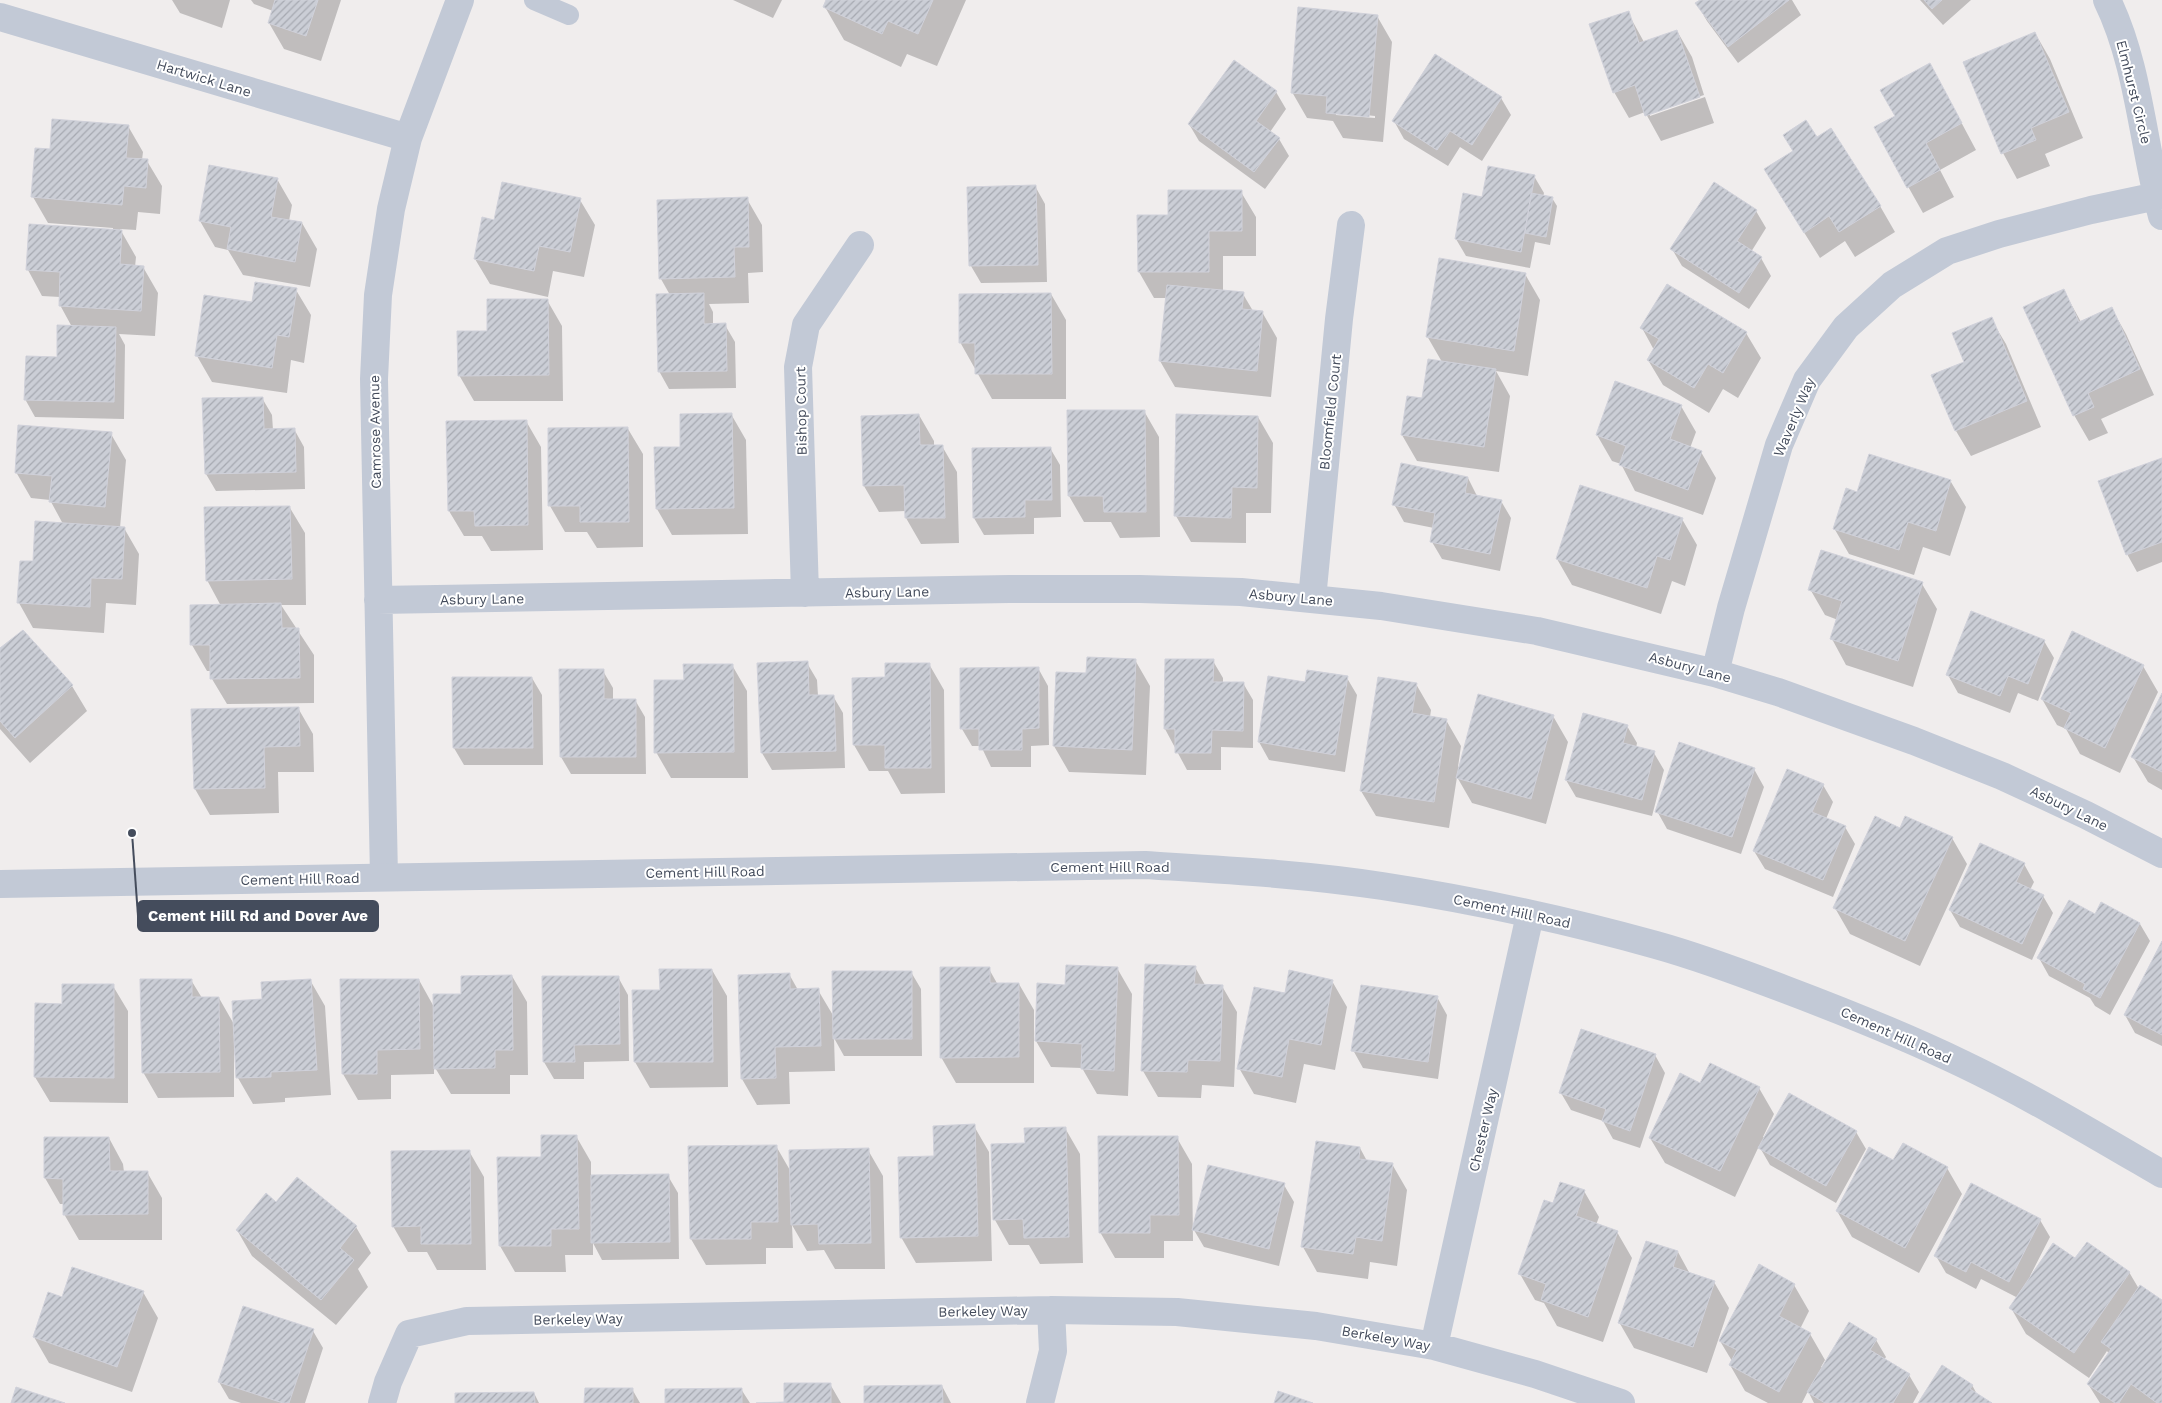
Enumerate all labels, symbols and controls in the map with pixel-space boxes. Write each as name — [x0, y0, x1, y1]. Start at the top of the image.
street label: Elmhurst Circle — [2113, 38, 2155, 146]
street label: Hartwick Lane — [155, 56, 253, 100]
street label: Bloomfield Court — [1316, 353, 1344, 471]
street label: Bishop Court — [792, 366, 810, 455]
street label: Waverly Way — [1770, 374, 1818, 459]
street label: Camrose Avenue — [366, 375, 384, 489]
street label: Asbury Lane — [845, 583, 929, 601]
street label: Asbury Lane — [1248, 585, 1334, 609]
street label: Asbury Lane — [440, 590, 524, 608]
street label: Asbury Lane — [1647, 648, 1733, 686]
street label: Asbury Lane — [2028, 782, 2110, 834]
street label: Cement Hill Road — [1050, 859, 1170, 875]
street label: Cement Hill Road — [645, 863, 765, 881]
street label: Cement Hill Road — [240, 870, 360, 888]
street label: Cement Hill Road — [1452, 891, 1572, 931]
callout: Cement Hill Rd and Dover Ave — [138, 901, 378, 931]
text: Cement Hill Rd and Dover Ave — [148, 907, 368, 925]
street label: Cement Hill Road — [1838, 1003, 1954, 1067]
street label: Chester Way — [1466, 1086, 1501, 1173]
street label: Berkeley Way — [938, 1302, 1029, 1320]
street label: Berkeley Way — [533, 1310, 624, 1328]
street label: Berkeley Way — [1340, 1322, 1432, 1354]

